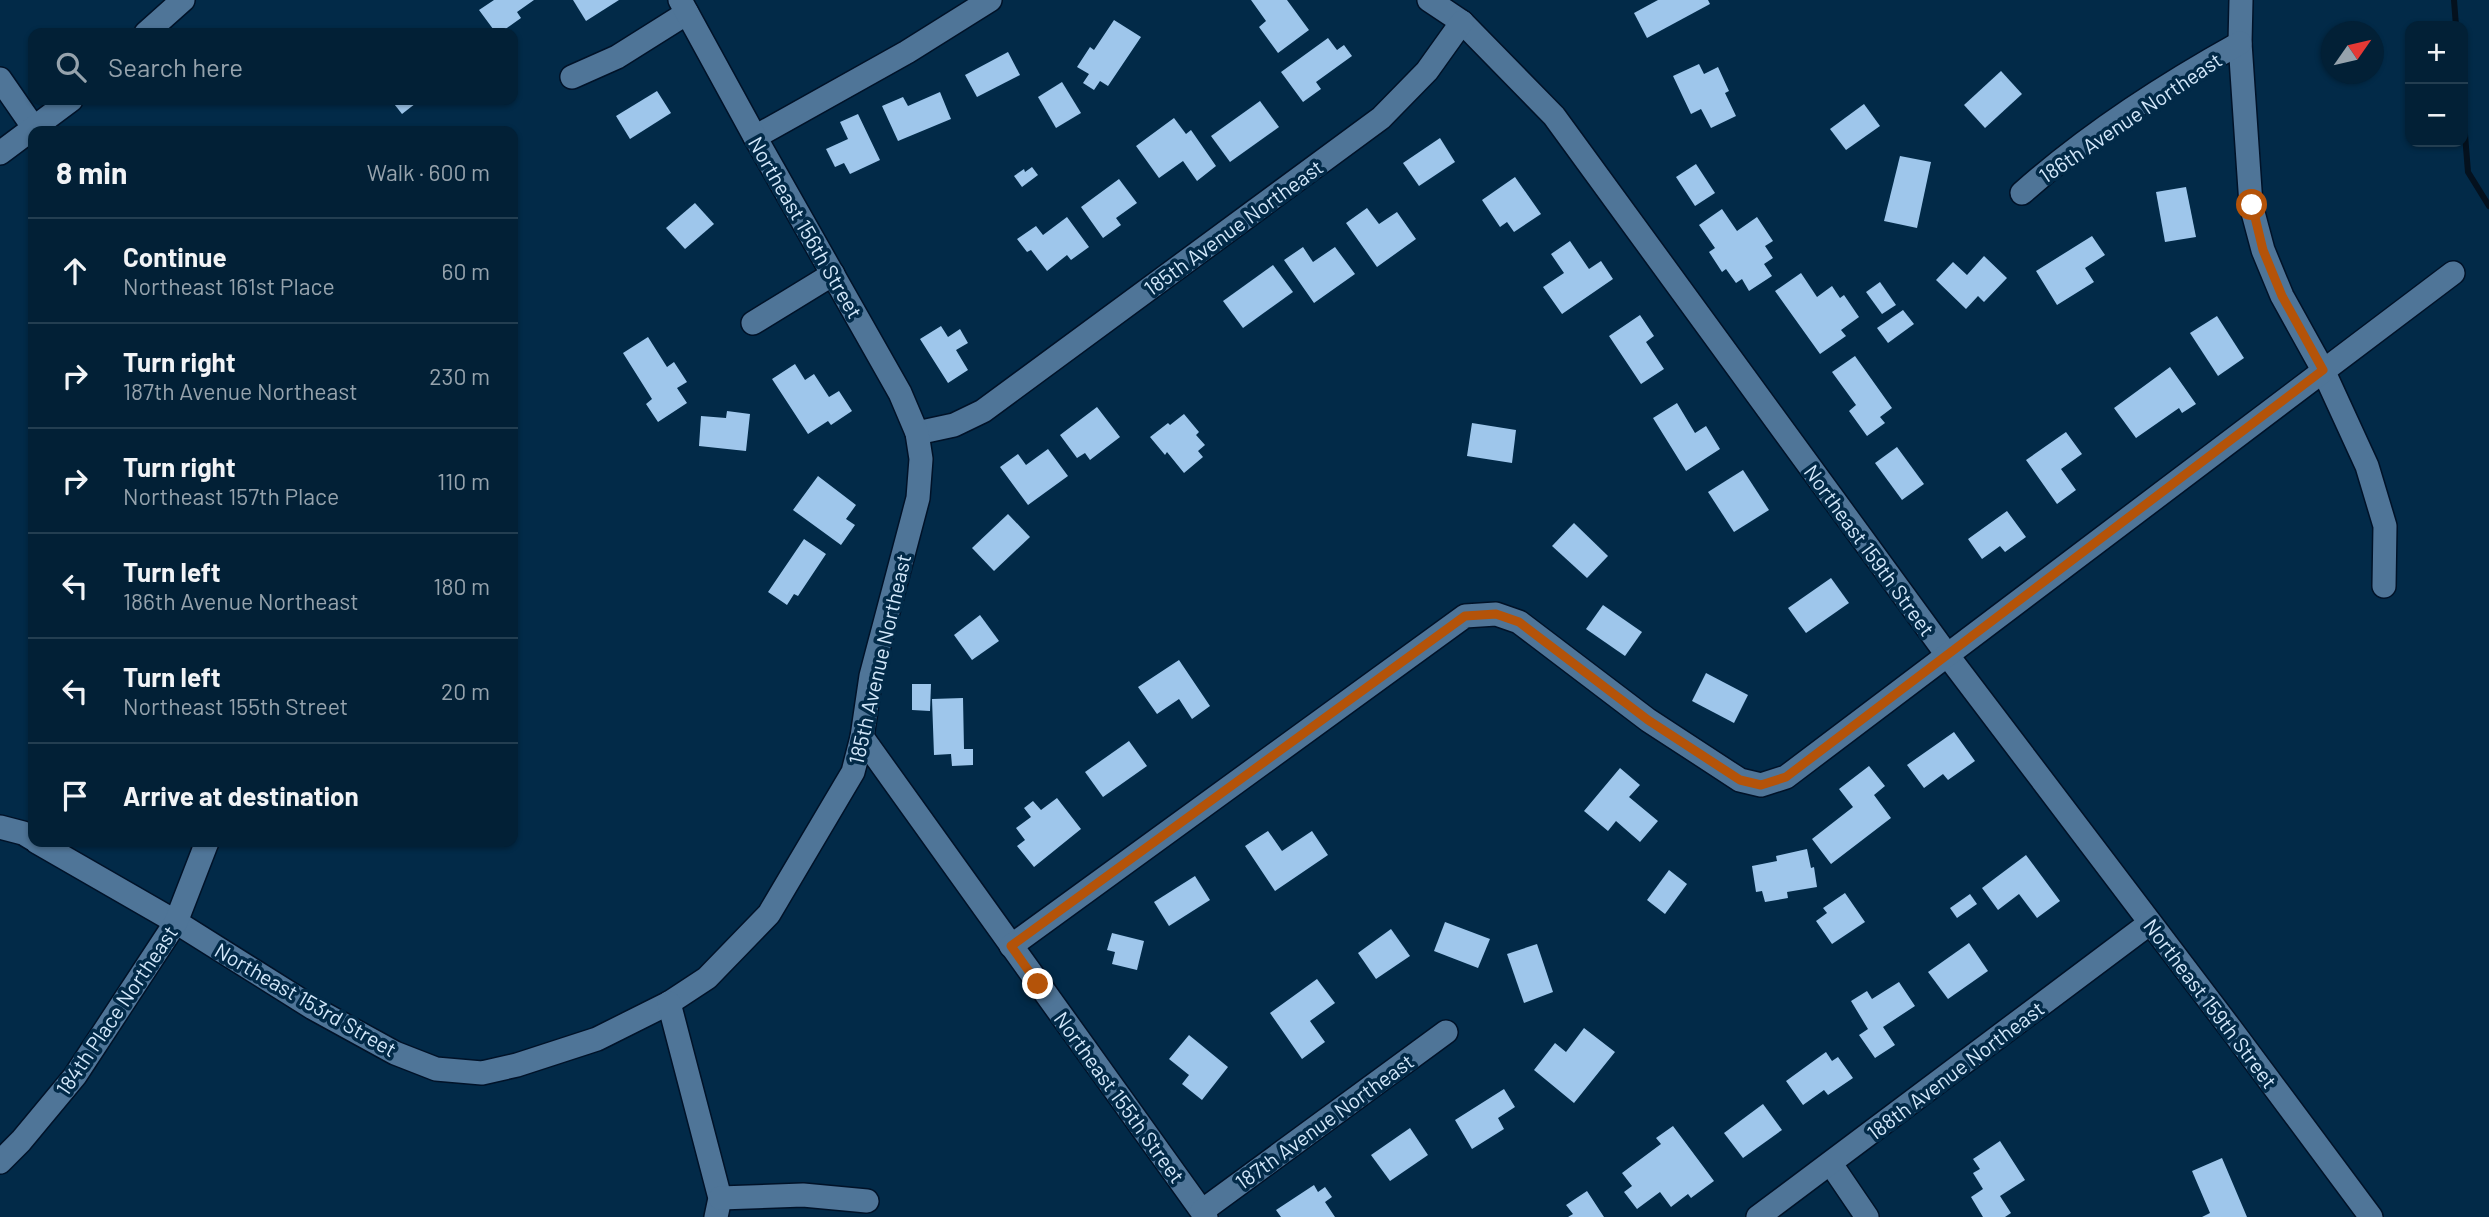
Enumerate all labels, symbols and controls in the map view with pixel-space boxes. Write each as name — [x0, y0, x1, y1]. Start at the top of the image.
north arrow — [2321, 21, 2384, 84]
map controls — [2405, 21, 2468, 147]
button: + — [2405, 21, 2468, 84]
search box — [28, 28, 518, 105]
street label: 186th Avenue Northeast — [2034, 46, 2226, 188]
icon: search — [52, 48, 90, 86]
text: Search here — [108, 51, 243, 82]
button: − — [2405, 84, 2468, 147]
street label: Northeast 156th Street — [744, 132, 868, 322]
text: 8 min — [56, 154, 127, 190]
street label: 185th Avenue Northeast — [1139, 154, 1327, 300]
text: Walk · 600 m — [367, 158, 490, 186]
route start — [2236, 189, 2267, 220]
text: Continue — [123, 241, 227, 272]
icon: ahead — [56, 252, 94, 290]
text: 60 m — [442, 257, 490, 285]
text: Northeast 161st Place — [123, 272, 335, 300]
text: Turn right — [123, 346, 236, 377]
icon: right — [56, 357, 94, 395]
text: 230 m — [429, 362, 490, 390]
text: 187th Avenue Northeast — [123, 377, 358, 405]
text: Turn right — [123, 451, 236, 482]
street label: Northeast 159th Street — [1799, 459, 1941, 641]
icon: right — [56, 462, 94, 500]
text: 110 m — [437, 467, 490, 495]
text: Northeast 157th Place — [123, 482, 339, 510]
street label: 185th Avenue Northeast — [843, 551, 915, 767]
text: Turn left — [123, 556, 221, 587]
icon: left — [56, 567, 94, 605]
text: 180 m — [433, 572, 490, 600]
text: 186th Avenue Northeast — [123, 587, 359, 615]
text: Turn left — [123, 661, 221, 692]
icon: left — [56, 672, 94, 710]
text: 20 m — [441, 677, 490, 705]
text: Northeast 155th Street — [123, 692, 348, 720]
icon: arrive — [56, 777, 94, 815]
text: Arrive at destination — [123, 780, 359, 811]
street label: Northeast 159th Street — [2139, 913, 2283, 1093]
street label: 184th Place Northeast — [50, 920, 182, 1100]
street label: Northeast 153rd Street — [211, 937, 401, 1061]
route end — [1022, 968, 1053, 999]
street label: 188th Avenue Northeast — [1862, 995, 2048, 1145]
street label: Northeast 155th Street — [1049, 1006, 1191, 1188]
street label: 187th Avenue Northeast — [1230, 1048, 1418, 1194]

